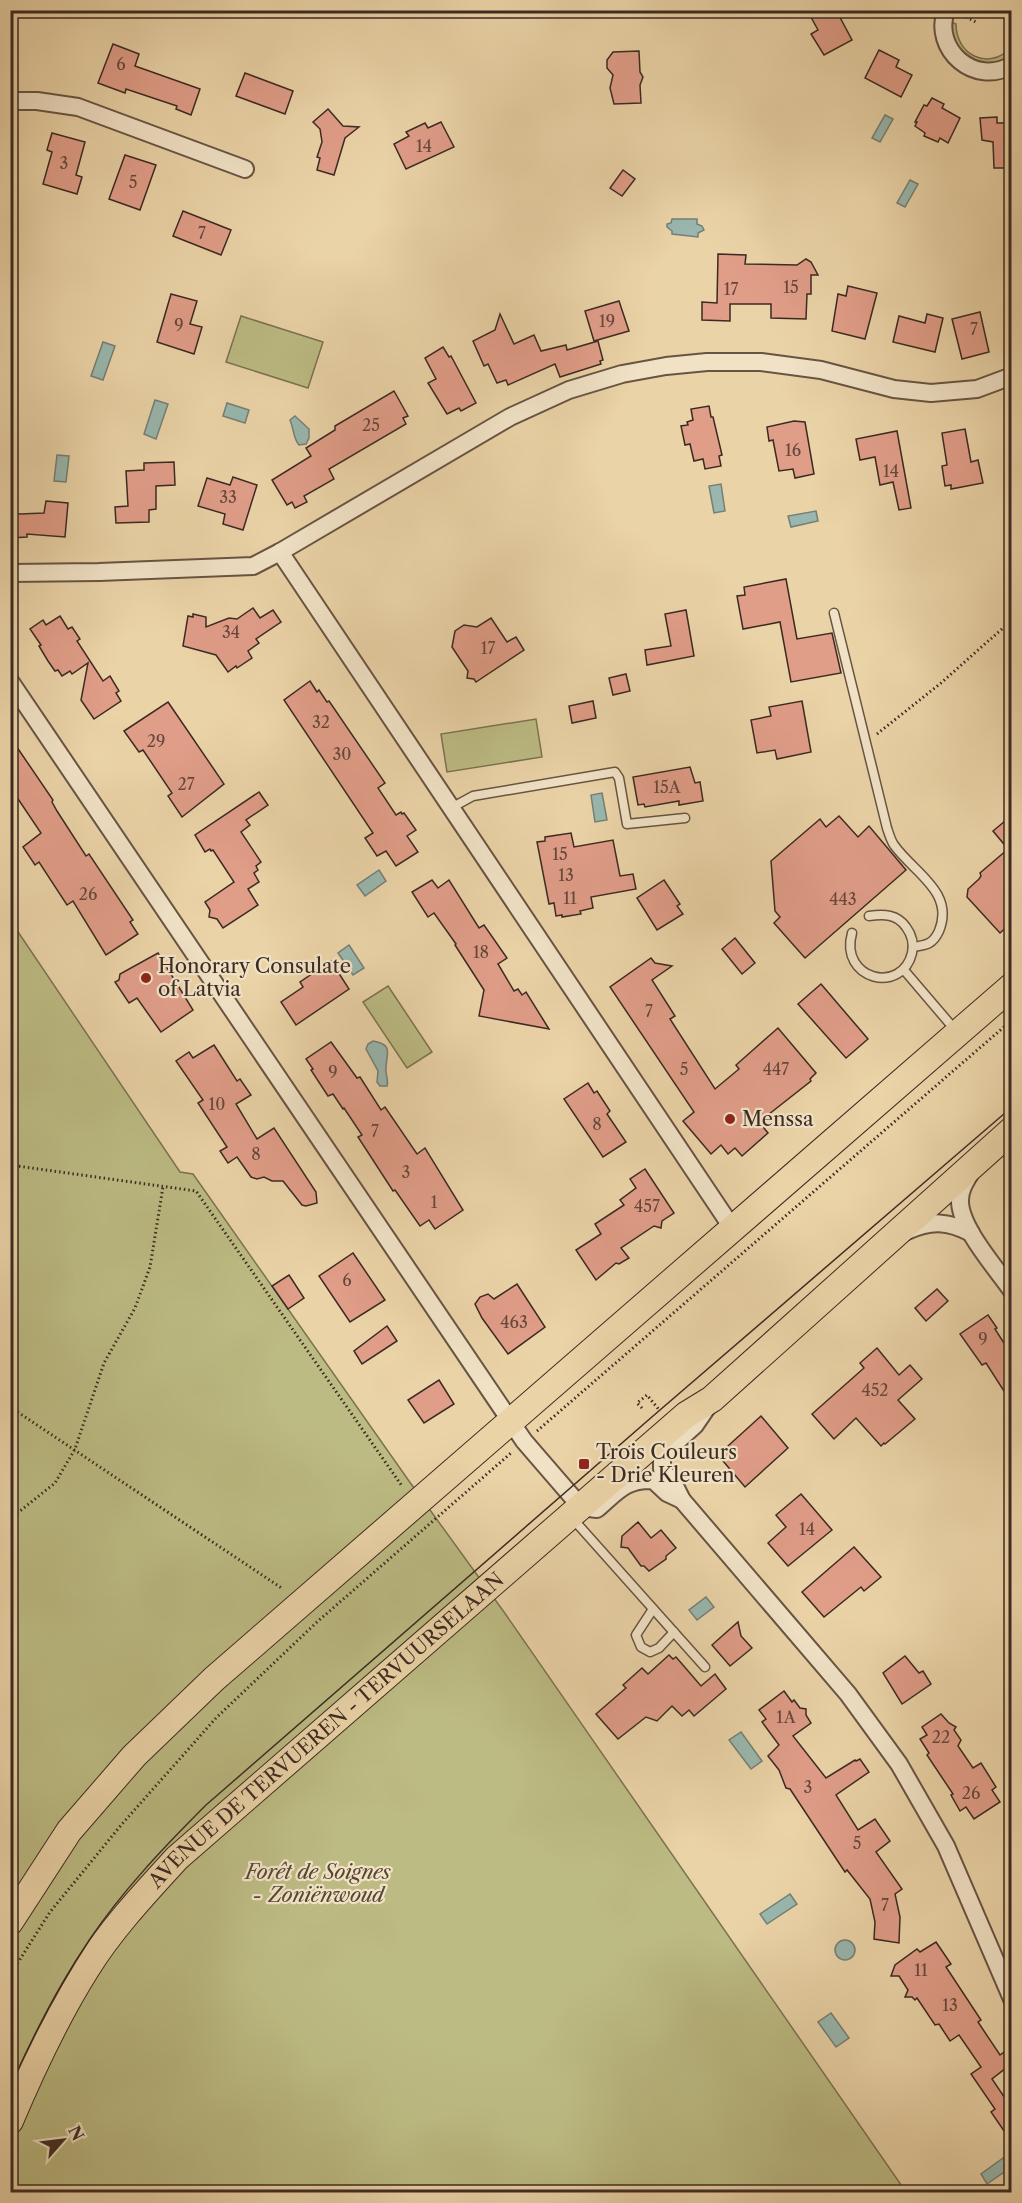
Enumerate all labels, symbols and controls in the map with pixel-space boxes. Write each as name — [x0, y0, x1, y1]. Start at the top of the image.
house number: 6 — [116, 54, 126, 74]
house number: 14 — [416, 136, 432, 156]
house number: 3 — [60, 153, 68, 173]
house number: 5 — [129, 172, 137, 192]
house number: 7 — [198, 223, 206, 243]
house number: 15 — [783, 277, 799, 297]
house number: 17 — [724, 279, 738, 299]
house number: 19 — [599, 311, 615, 331]
house number: 9 — [174, 315, 184, 335]
house number: 7 — [970, 319, 978, 339]
house number: 25 — [362, 415, 380, 435]
house number: 16 — [785, 440, 801, 460]
house number: 14 — [883, 461, 899, 481]
house number: 33 — [219, 487, 237, 507]
house number: 34 — [222, 622, 240, 642]
house number: 17 — [481, 638, 495, 658]
house number: 32 — [312, 712, 330, 732]
house number: 29 — [147, 731, 165, 751]
house number: 30 — [333, 744, 351, 764]
house number: 27 — [177, 774, 195, 794]
house number: 15A — [653, 777, 682, 797]
house number: 15 — [552, 844, 568, 864]
house number: 13 — [558, 865, 574, 885]
house number: 26 — [79, 884, 97, 904]
house number: 11 — [563, 888, 577, 908]
house number: 443 — [829, 889, 857, 909]
house number: 18 — [473, 942, 489, 962]
place label: Honorary Consulate of Latvia — [158, 954, 351, 1001]
marker: Honorary Consulate of Latvia — [139, 971, 153, 985]
house number: 7 — [645, 1001, 653, 1021]
house number: 5 — [680, 1059, 688, 1079]
house number: 447 — [763, 1059, 789, 1079]
house number: 9 — [328, 1062, 338, 1082]
house number: 10 — [209, 1094, 225, 1114]
place label: Menssa — [742, 1107, 814, 1131]
marker: Menssa — [723, 1112, 737, 1126]
house number: 8 — [592, 1114, 602, 1134]
house number: 7 — [371, 1121, 379, 1141]
house number: 8 — [251, 1144, 261, 1164]
house number: 3 — [402, 1162, 410, 1182]
house number: 1 — [431, 1192, 438, 1212]
house number: 457 — [634, 1196, 660, 1216]
house number: 6 — [342, 1270, 352, 1290]
house number: 463 — [500, 1312, 528, 1332]
house number: 9 — [978, 1329, 988, 1349]
house number: 452 — [861, 1380, 889, 1400]
place label: Trois Couleurs - Drie Kleuren — [596, 1440, 737, 1487]
marker: Trois Couleurs - Drie Kleuren — [577, 1457, 591, 1471]
house number: 14 — [799, 1519, 815, 1539]
street label: AVENUE DE TERVUEREN - TERVUURSELAAN — [143, 1567, 508, 1894]
house number: 1A — [776, 1707, 797, 1727]
house number: 22 — [932, 1727, 950, 1747]
house number: 3 — [804, 1777, 812, 1797]
house number: 26 — [962, 1783, 980, 1803]
house number: 5 — [853, 1833, 861, 1853]
park label: Forêt de Soignes - Zoniënwoud — [243, 1860, 391, 1907]
house number: 7 — [881, 1895, 889, 1915]
house number: 11 — [914, 1960, 928, 1980]
house number: 13 — [942, 1995, 958, 2015]
north arrow — [33, 2110, 93, 2170]
text: N — [64, 2122, 88, 2144]

